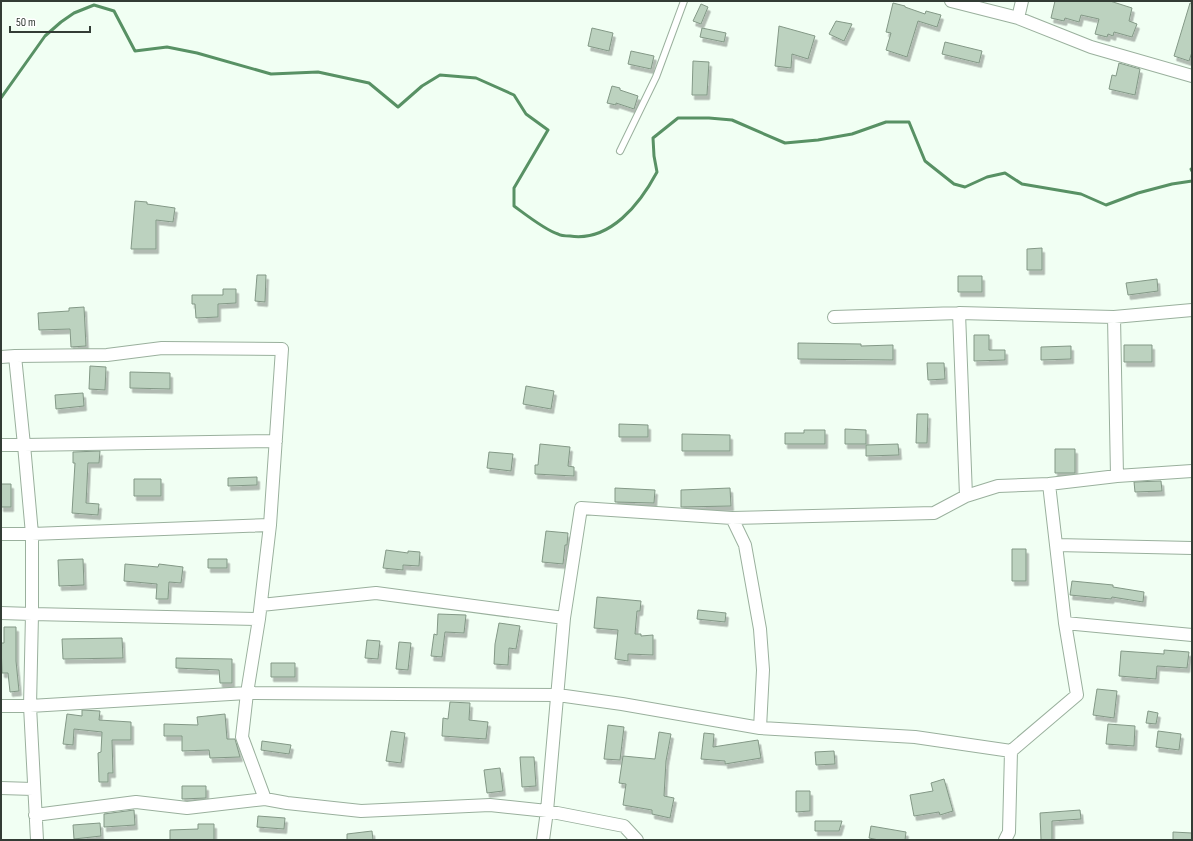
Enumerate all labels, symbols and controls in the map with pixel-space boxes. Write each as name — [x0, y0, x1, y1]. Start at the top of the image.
scale bar — [10, 8, 90, 34]
text: 50 m — [16, 15, 36, 30]

